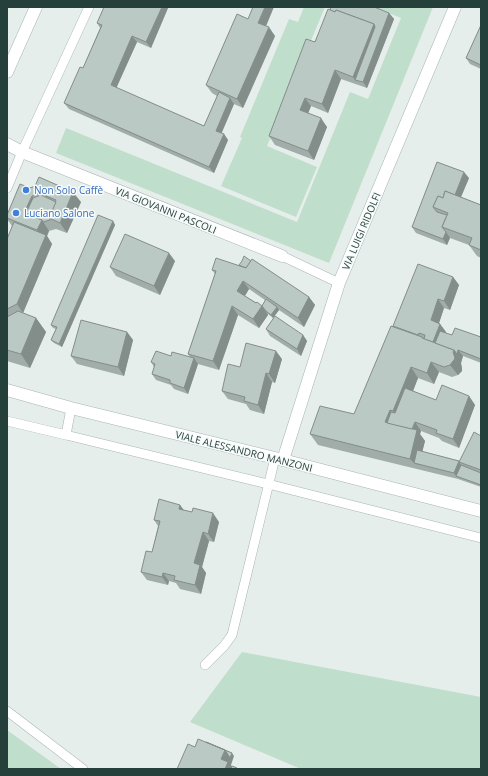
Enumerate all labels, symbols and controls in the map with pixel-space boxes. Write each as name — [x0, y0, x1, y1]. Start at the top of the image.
place label: Non Solo Caffè — [34, 183, 103, 197]
street label: VIA GIOVANNI PASCOLI — [113, 183, 219, 237]
marker: Non Solo Caffè — [21, 185, 31, 195]
street label: VIA LUIGI RIDOLFI — [338, 190, 384, 272]
place label: Luciano Salone — [24, 206, 95, 220]
marker: Luciano Salone — [11, 208, 21, 218]
street label: VIALE ALESSANDRO MANZONI — [174, 427, 314, 475]

